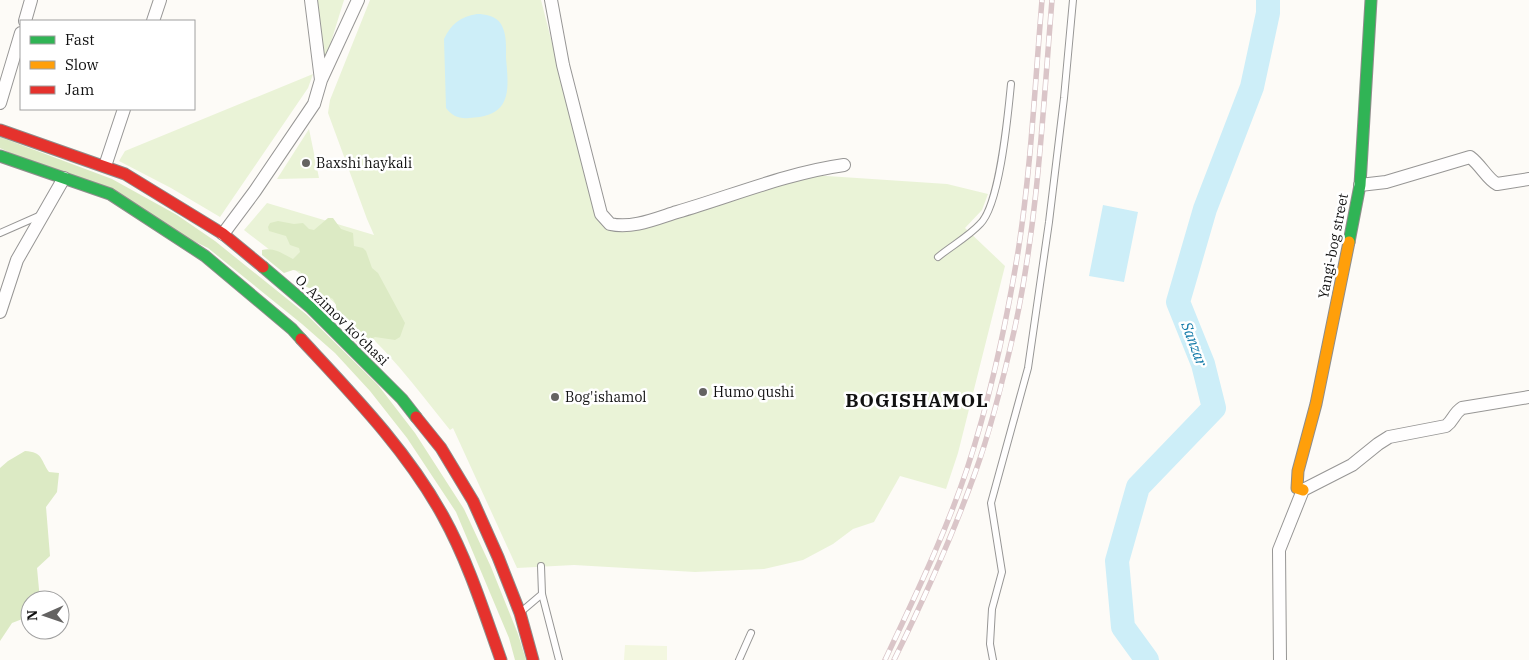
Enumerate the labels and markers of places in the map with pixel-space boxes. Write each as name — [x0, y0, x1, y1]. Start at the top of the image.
place label: Baxshi haykali — [316, 154, 412, 172]
marker: Baxshi haykali — [300, 157, 312, 169]
place label: Humo qushi — [713, 383, 794, 401]
marker: Humo qushi — [697, 386, 709, 398]
place label: Bog'ishamol — [565, 388, 647, 406]
marker: Bog'ishamol — [549, 391, 561, 403]

